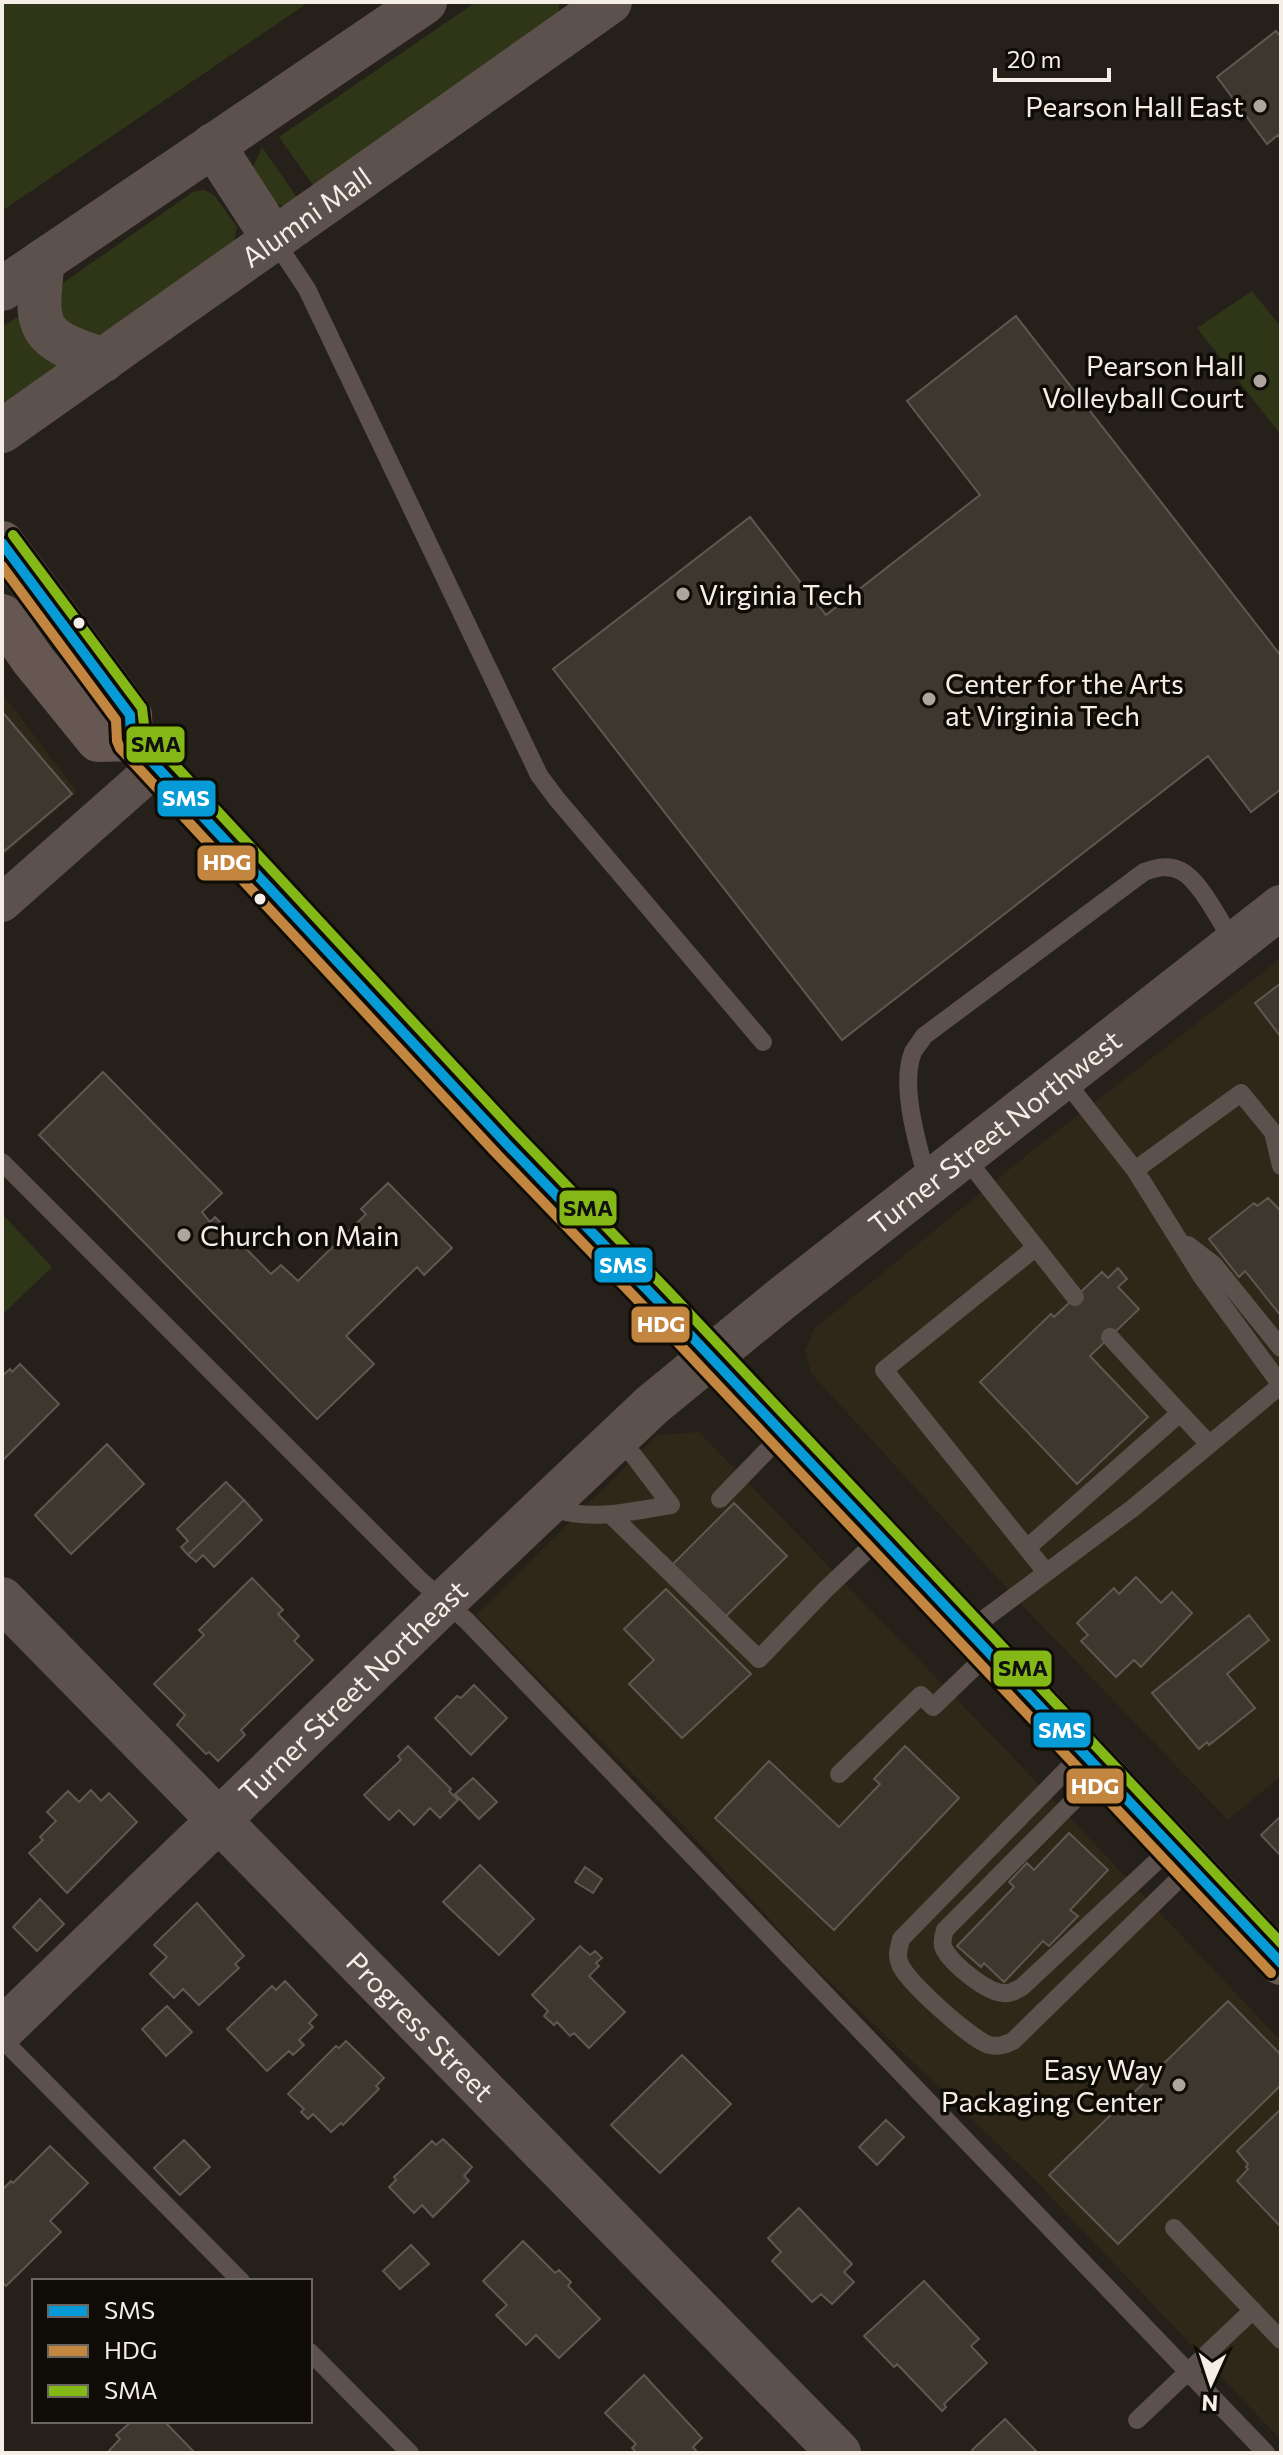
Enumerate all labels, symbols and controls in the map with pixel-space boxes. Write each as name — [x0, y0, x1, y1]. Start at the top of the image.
scale bar — [995, 32, 1109, 82]
text: 20 m — [1007, 44, 1061, 73]
place label: Pearson Hall East — [1025, 89, 1244, 123]
marker: Pearson Hall East — [1251, 97, 1269, 115]
street label: Alumni Mall — [235, 159, 377, 274]
place label: Pearson Hall Volleyball Court — [1042, 348, 1244, 414]
marker: Pearson Hall Volleyball Court — [1251, 372, 1269, 390]
place label: Virginia Tech — [699, 577, 863, 611]
marker: Virginia Tech — [674, 585, 692, 603]
unlabelled marker — [71, 615, 87, 631]
place label: Center for the Arts at Virginia Tech — [945, 666, 1184, 732]
marker: Center for the Arts at Virginia Tech — [920, 690, 938, 708]
line badge: SMA — [125, 725, 186, 764]
text: SMA — [131, 730, 181, 757]
line badge: SMS — [156, 779, 217, 818]
text: SMS — [162, 784, 210, 811]
line badge: HDG — [196, 844, 257, 882]
text: HDG — [203, 848, 251, 875]
unlabelled marker — [252, 891, 268, 907]
street label: Turner Street Northwest — [862, 1022, 1128, 1241]
line badge: SMA — [558, 1189, 618, 1227]
text: SMA — [563, 1194, 613, 1221]
place label: Church on Main — [200, 1218, 399, 1252]
marker: Church on Main — [175, 1226, 193, 1244]
line badge: SMS — [593, 1246, 654, 1284]
text: SMS — [599, 1251, 647, 1278]
line badge: HDG — [630, 1305, 691, 1344]
text: HDG — [637, 1310, 685, 1337]
street label: Turner Street Northeast — [231, 1572, 474, 1809]
line badge: SMA — [992, 1649, 1053, 1688]
text: SMA — [998, 1654, 1048, 1681]
line badge: SMS — [1032, 1711, 1092, 1749]
text: SMS — [1038, 1716, 1086, 1743]
line badge: HDG — [1065, 1767, 1125, 1805]
text: HDG — [1071, 1772, 1119, 1799]
street label: Progress Street — [340, 1944, 501, 2108]
place label: Easy Way Packaging Center — [941, 2052, 1163, 2118]
marker: Easy Way Packaging Center — [1170, 2076, 1188, 2094]
legend — [32, 2279, 312, 2423]
text: SMS — [104, 2295, 155, 2324]
text: HDG — [104, 2335, 157, 2364]
north arrow — [1171, 2343, 1251, 2423]
text: SMA — [104, 2375, 158, 2404]
text: N — [1201, 2390, 1219, 2417]

